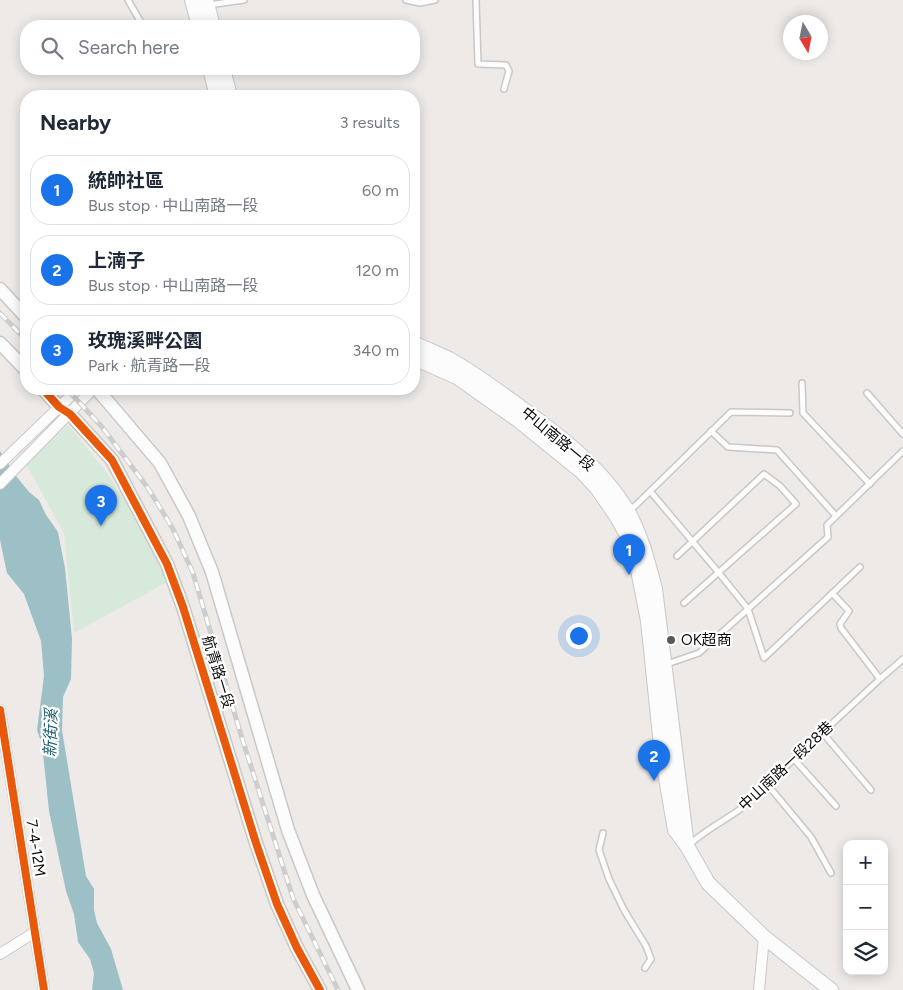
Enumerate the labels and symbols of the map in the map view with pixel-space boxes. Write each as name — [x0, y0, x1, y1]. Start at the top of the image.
north arrow — [783, 15, 828, 60]
street label: 中山南路一段 — [518, 403, 598, 475]
pin: 3 — [85, 485, 117, 526]
pin: 1 — [613, 534, 645, 575]
your location — [566, 623, 592, 649]
place label: OK超商 — [681, 631, 732, 649]
street label: 航青路一段 — [198, 633, 238, 711]
marker: OK超商 — [665, 634, 677, 646]
water label: 新街溪 — [40, 707, 61, 757]
street label: 中山南路一段28巷 — [735, 718, 837, 814]
pin: 2 — [638, 740, 670, 781]
street label: 7-4-12M — [23, 818, 49, 878]

